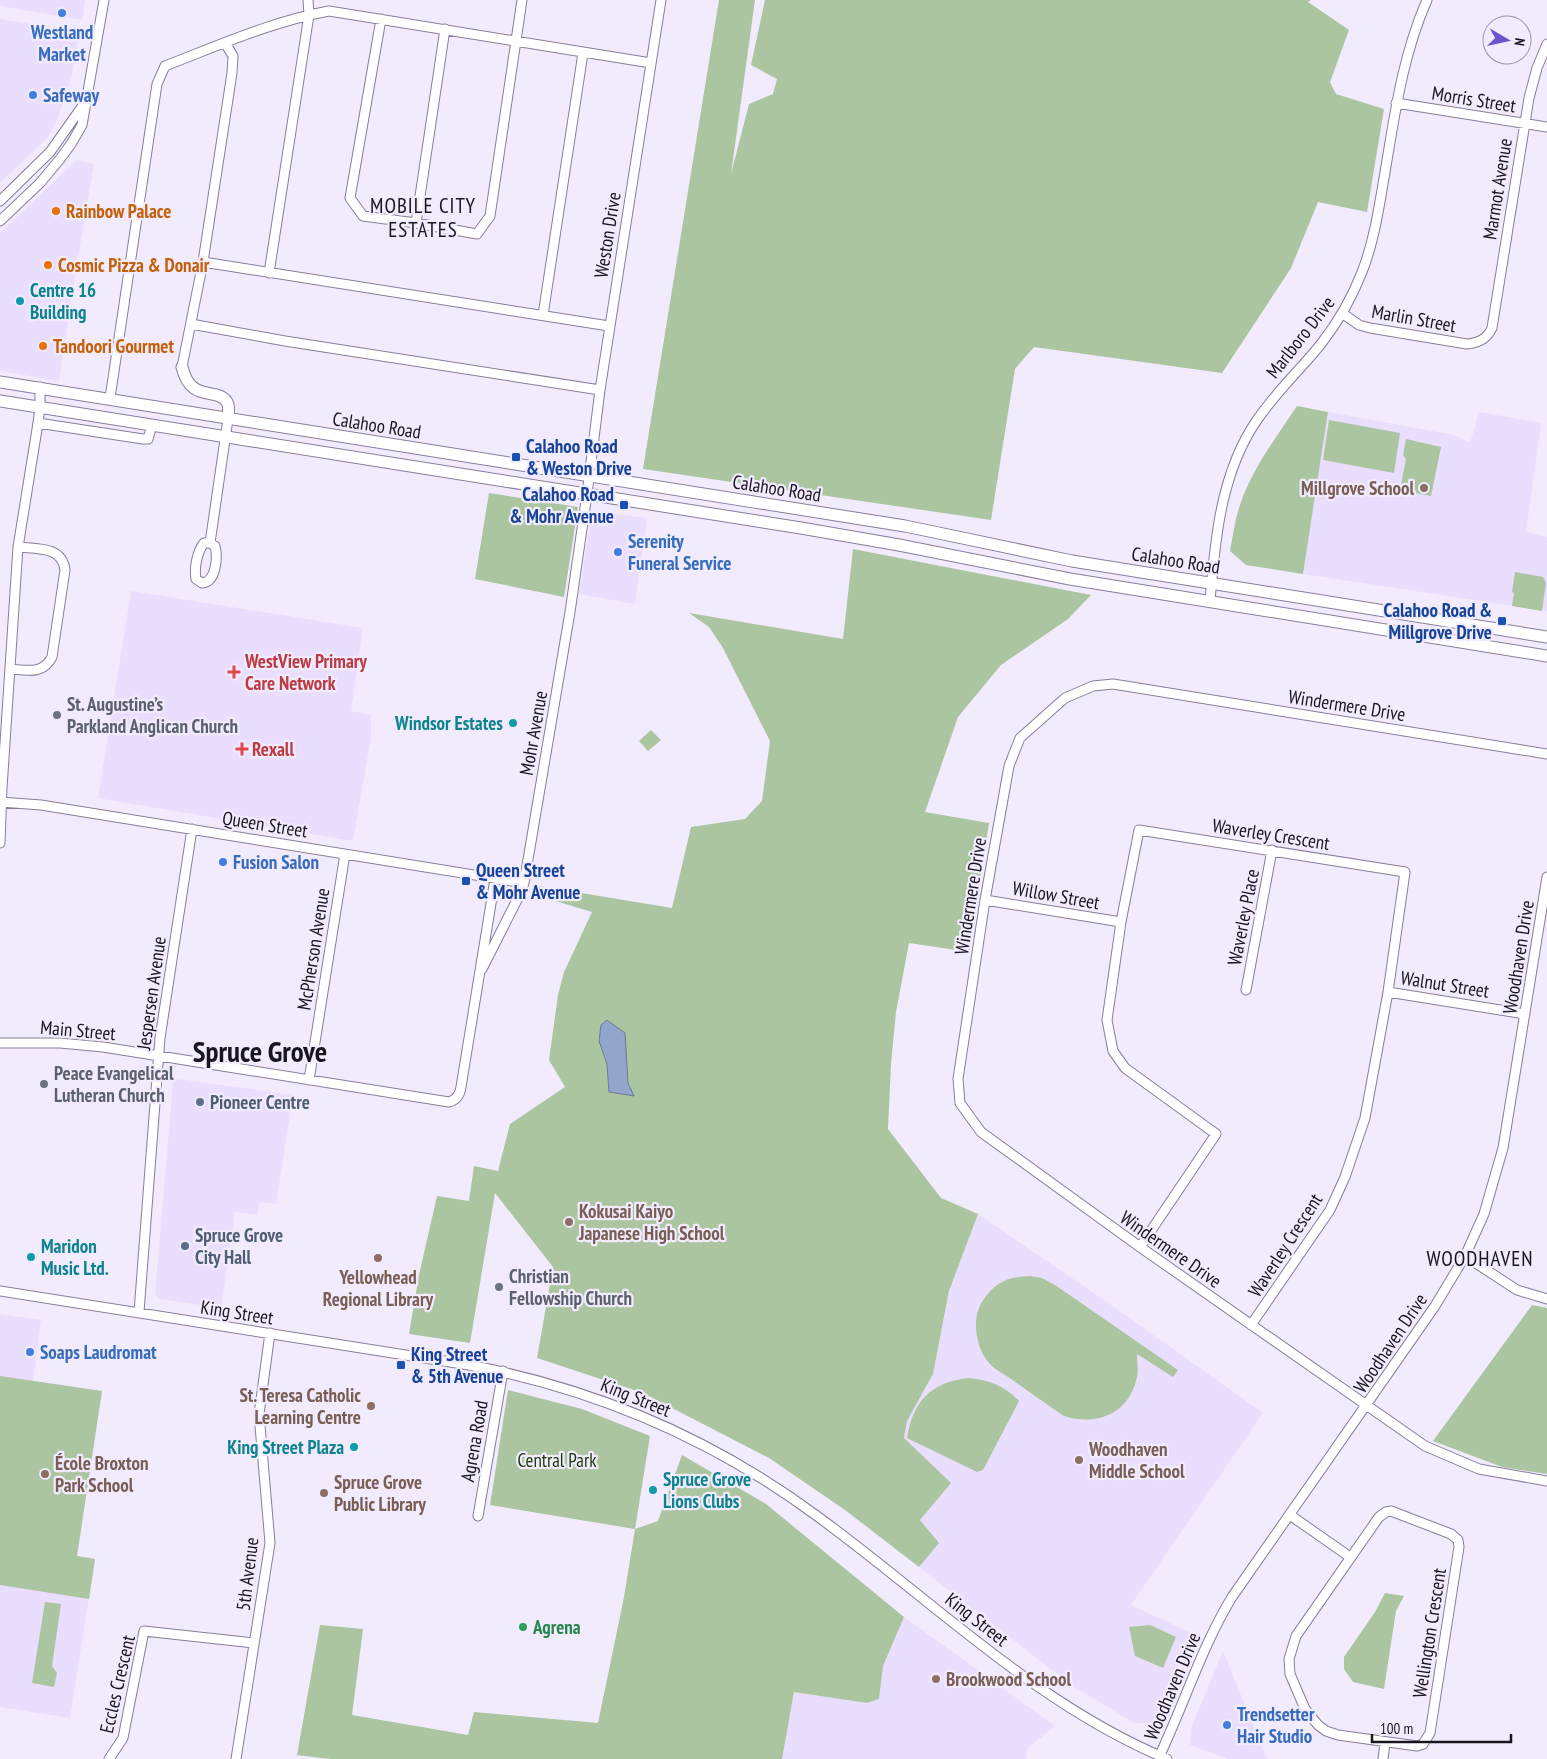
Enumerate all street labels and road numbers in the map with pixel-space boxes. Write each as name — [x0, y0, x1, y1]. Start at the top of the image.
street label: Morris Street — [1430, 81, 1518, 118]
street label: Marmot Avenue — [1477, 136, 1517, 241]
street label: Weston Drive — [588, 190, 626, 280]
street label: Marlboro Drive — [1260, 291, 1340, 383]
street label: Marlin Street — [1370, 299, 1459, 337]
street label: Calahoo Road — [331, 406, 423, 444]
street label: Calahoo Road — [731, 469, 823, 507]
street label: Calahoo Road — [1130, 541, 1222, 579]
street label: Windermere Drive — [1287, 684, 1407, 726]
street label: Mohr Avenue — [514, 689, 552, 777]
street label: Queen Street — [221, 805, 310, 843]
street label: Waverley Crescent — [1211, 813, 1332, 855]
street label: Windermere Drive — [949, 836, 991, 956]
street label: Waverley Place — [1222, 867, 1264, 967]
street label: Willow Street — [1011, 876, 1102, 915]
street label: McPherson Avenue — [291, 886, 335, 1012]
street label: Woodhaven Drive — [1497, 898, 1539, 1016]
street label: Jespersen Avenue — [131, 935, 171, 1052]
street label: Walnut Street — [1399, 965, 1492, 1003]
street label: Main Street — [39, 1015, 117, 1045]
street label: Waverley Crescent — [1243, 1188, 1328, 1301]
street label: Windermere Drive — [1116, 1205, 1226, 1293]
street label: Woodhaven Drive — [1348, 1289, 1432, 1397]
street label: King Street — [199, 1294, 276, 1330]
street label: King Street — [597, 1372, 675, 1422]
street label: Agrena Road — [455, 1398, 493, 1484]
street label: 5th Avenue — [231, 1536, 263, 1612]
street label: Wellington Crescent — [1407, 1566, 1451, 1700]
street label: King Street — [941, 1587, 1014, 1652]
street label: Woodhaven Drive — [1139, 1628, 1206, 1744]
street label: Eccles Crescent — [94, 1632, 140, 1735]

